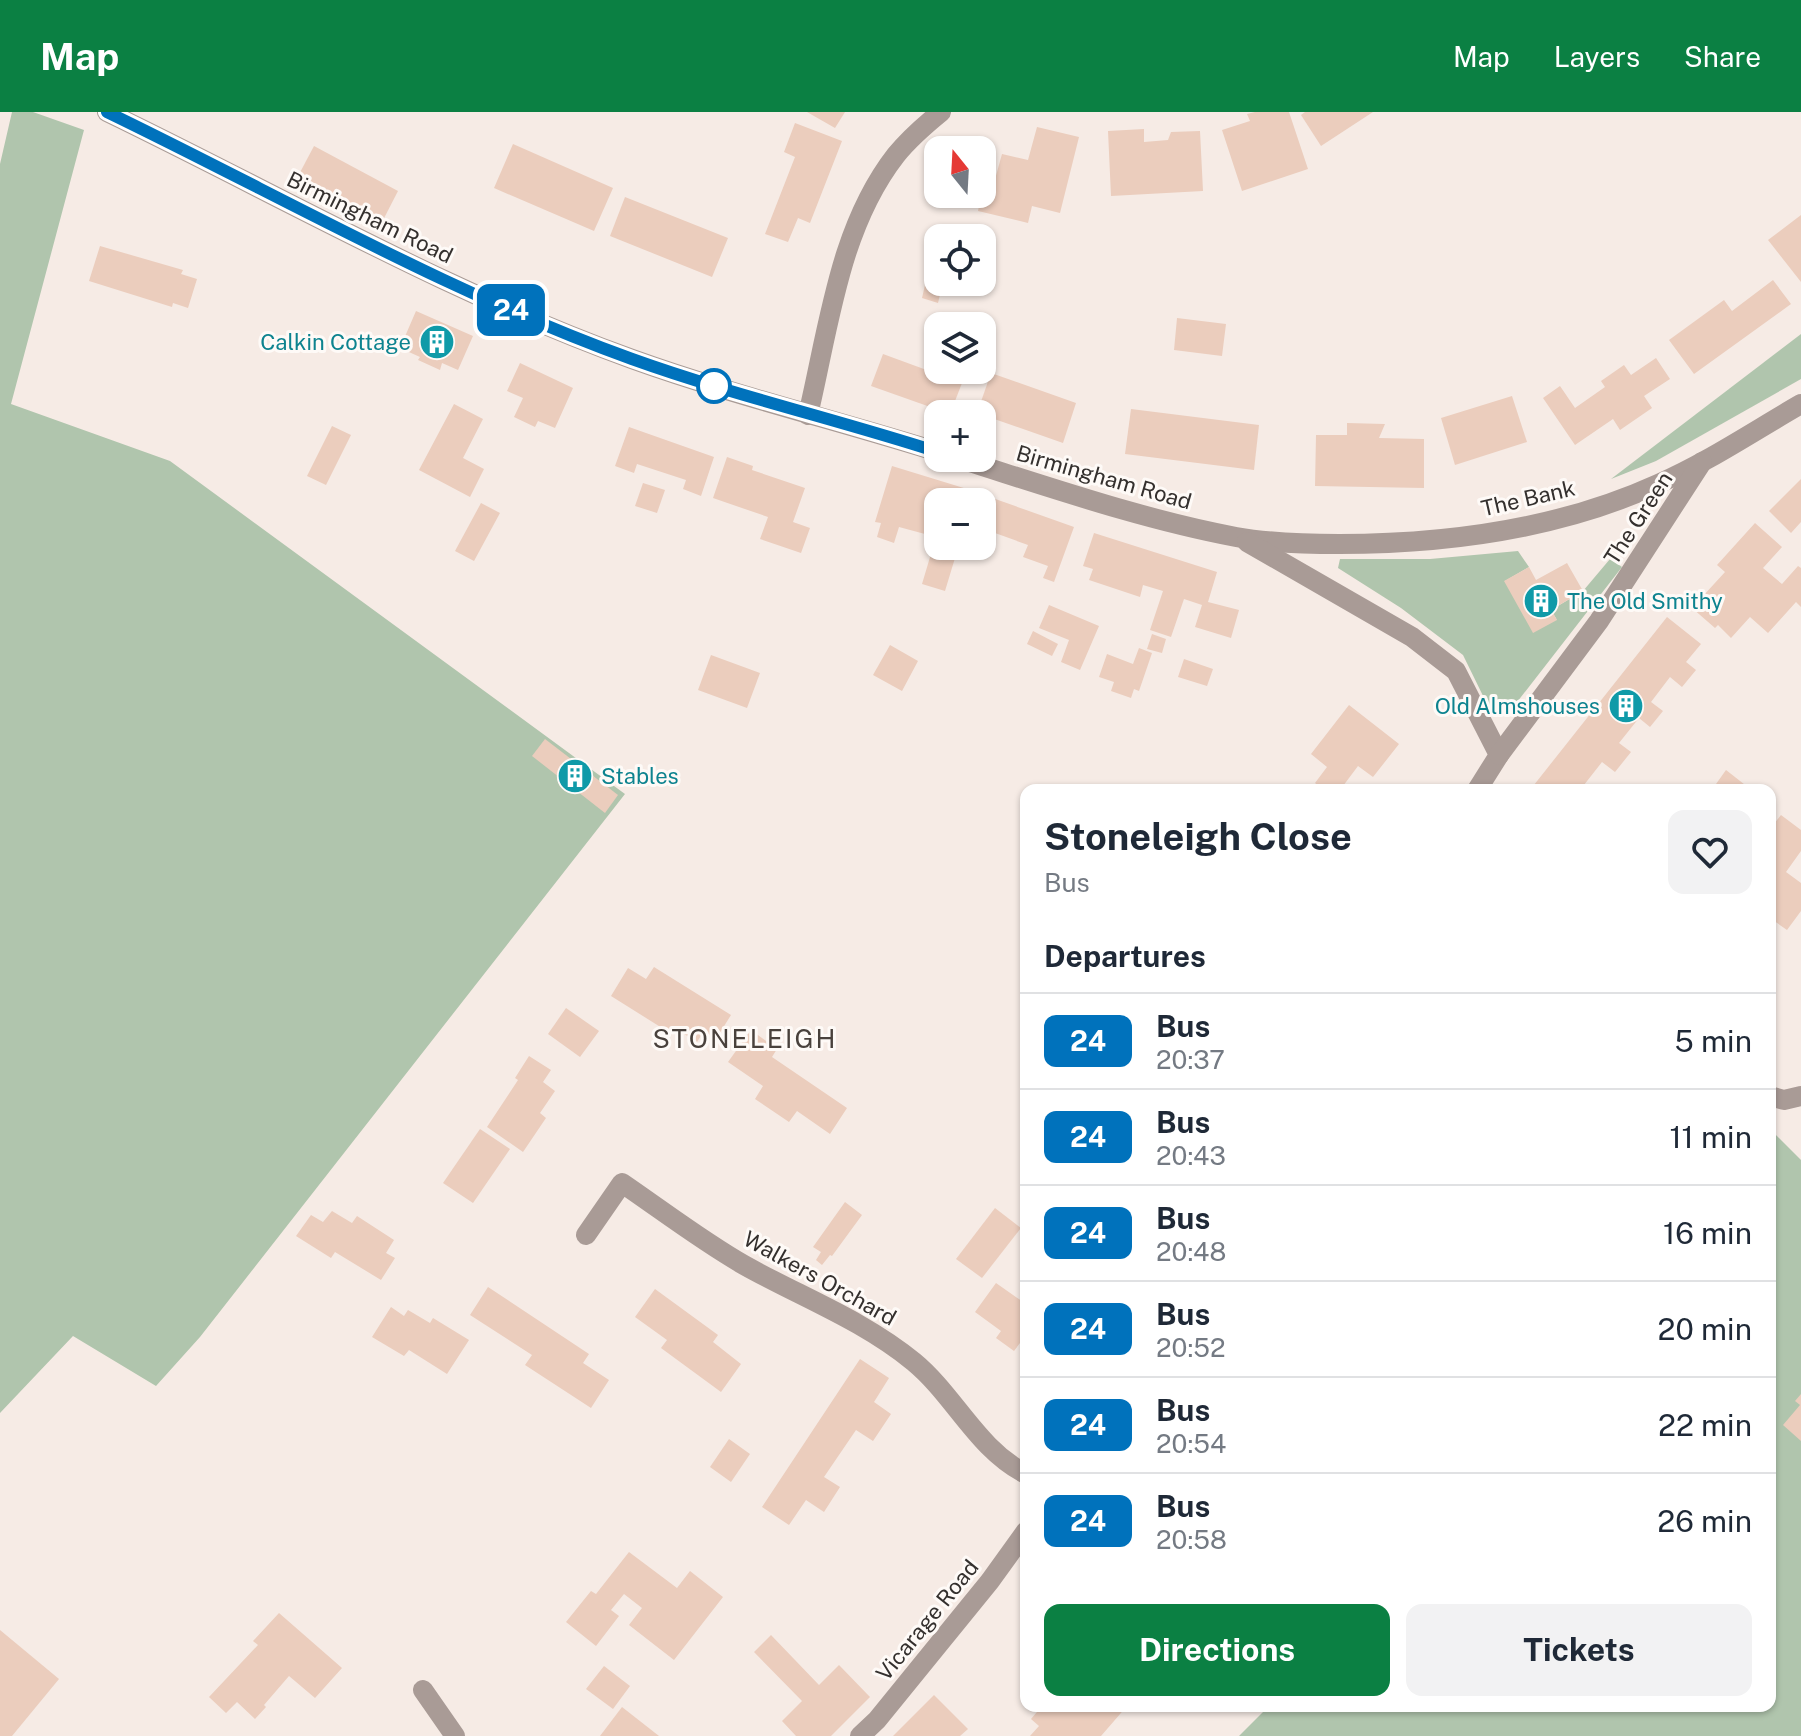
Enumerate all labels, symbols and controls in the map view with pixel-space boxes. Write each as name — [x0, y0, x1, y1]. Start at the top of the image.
text: Map — [40, 34, 119, 79]
text: Map — [1453, 40, 1510, 73]
text: Layers — [1554, 40, 1640, 73]
text: Share — [1684, 40, 1761, 73]
north arrow — [924, 136, 996, 208]
map controls — [924, 136, 996, 560]
street label: Birmingham Road — [283, 166, 457, 268]
button: locate — [924, 224, 996, 296]
line badge: 24 — [475, 284, 547, 336]
text: 24 — [493, 293, 529, 326]
button: layers — [924, 312, 996, 384]
building icon: Calkin Cottage — [418, 323, 456, 361]
place label: Calkin Cottage — [260, 329, 411, 355]
unlabelled marker — [697, 369, 731, 403]
button: + — [924, 400, 996, 472]
street label: Birmingham Road — [1013, 440, 1195, 514]
street label: The Green — [1598, 467, 1678, 569]
street label: The Bank — [1479, 475, 1577, 521]
button: − — [924, 488, 996, 560]
building icon: The Old Smithy — [1522, 582, 1560, 620]
place label: The Old Smithy — [1567, 588, 1723, 614]
building icon: Old Almshouses — [1607, 687, 1645, 725]
place label: Old Almshouses — [1435, 693, 1600, 719]
building icon: Stables — [556, 757, 594, 795]
place label: Stables — [601, 763, 679, 789]
button: heart — [1668, 810, 1752, 894]
text: Stoneleigh Close — [1044, 814, 1352, 859]
text: Bus — [1044, 867, 1090, 898]
text: Departures — [1044, 938, 1206, 974]
text: Bus — [1156, 1008, 1210, 1044]
district label: STONELEIGH — [653, 1023, 837, 1054]
text: 5 min — [1675, 1023, 1752, 1059]
text: 24 — [1070, 1024, 1106, 1057]
text: 20:37 — [1156, 1044, 1225, 1075]
text: Bus — [1156, 1104, 1210, 1140]
text: 11 min — [1669, 1119, 1752, 1155]
text: 24 — [1070, 1120, 1106, 1153]
text: 20:43 — [1156, 1140, 1226, 1171]
text: Bus — [1156, 1200, 1210, 1236]
text: 16 min — [1663, 1215, 1752, 1251]
text: 24 — [1070, 1216, 1106, 1249]
street label: Walkers Orchard — [739, 1225, 901, 1331]
text: 20:48 — [1156, 1236, 1226, 1267]
text: Bus — [1156, 1296, 1210, 1332]
text: 20 min — [1658, 1311, 1752, 1347]
text: 24 — [1070, 1312, 1106, 1345]
text: 20:52 — [1156, 1332, 1225, 1363]
text: Bus — [1156, 1392, 1210, 1428]
text: 22 min — [1658, 1407, 1752, 1443]
text: 24 — [1070, 1408, 1106, 1441]
text: 20:54 — [1156, 1428, 1226, 1459]
text: Bus — [1156, 1488, 1210, 1524]
text: 26 min — [1657, 1503, 1752, 1539]
text: 24 — [1070, 1504, 1106, 1537]
text: 20:58 — [1156, 1524, 1227, 1555]
street label: Vicarage Road — [870, 1554, 984, 1686]
button: Directions — [1044, 1604, 1390, 1696]
button: Tickets — [1406, 1604, 1752, 1696]

